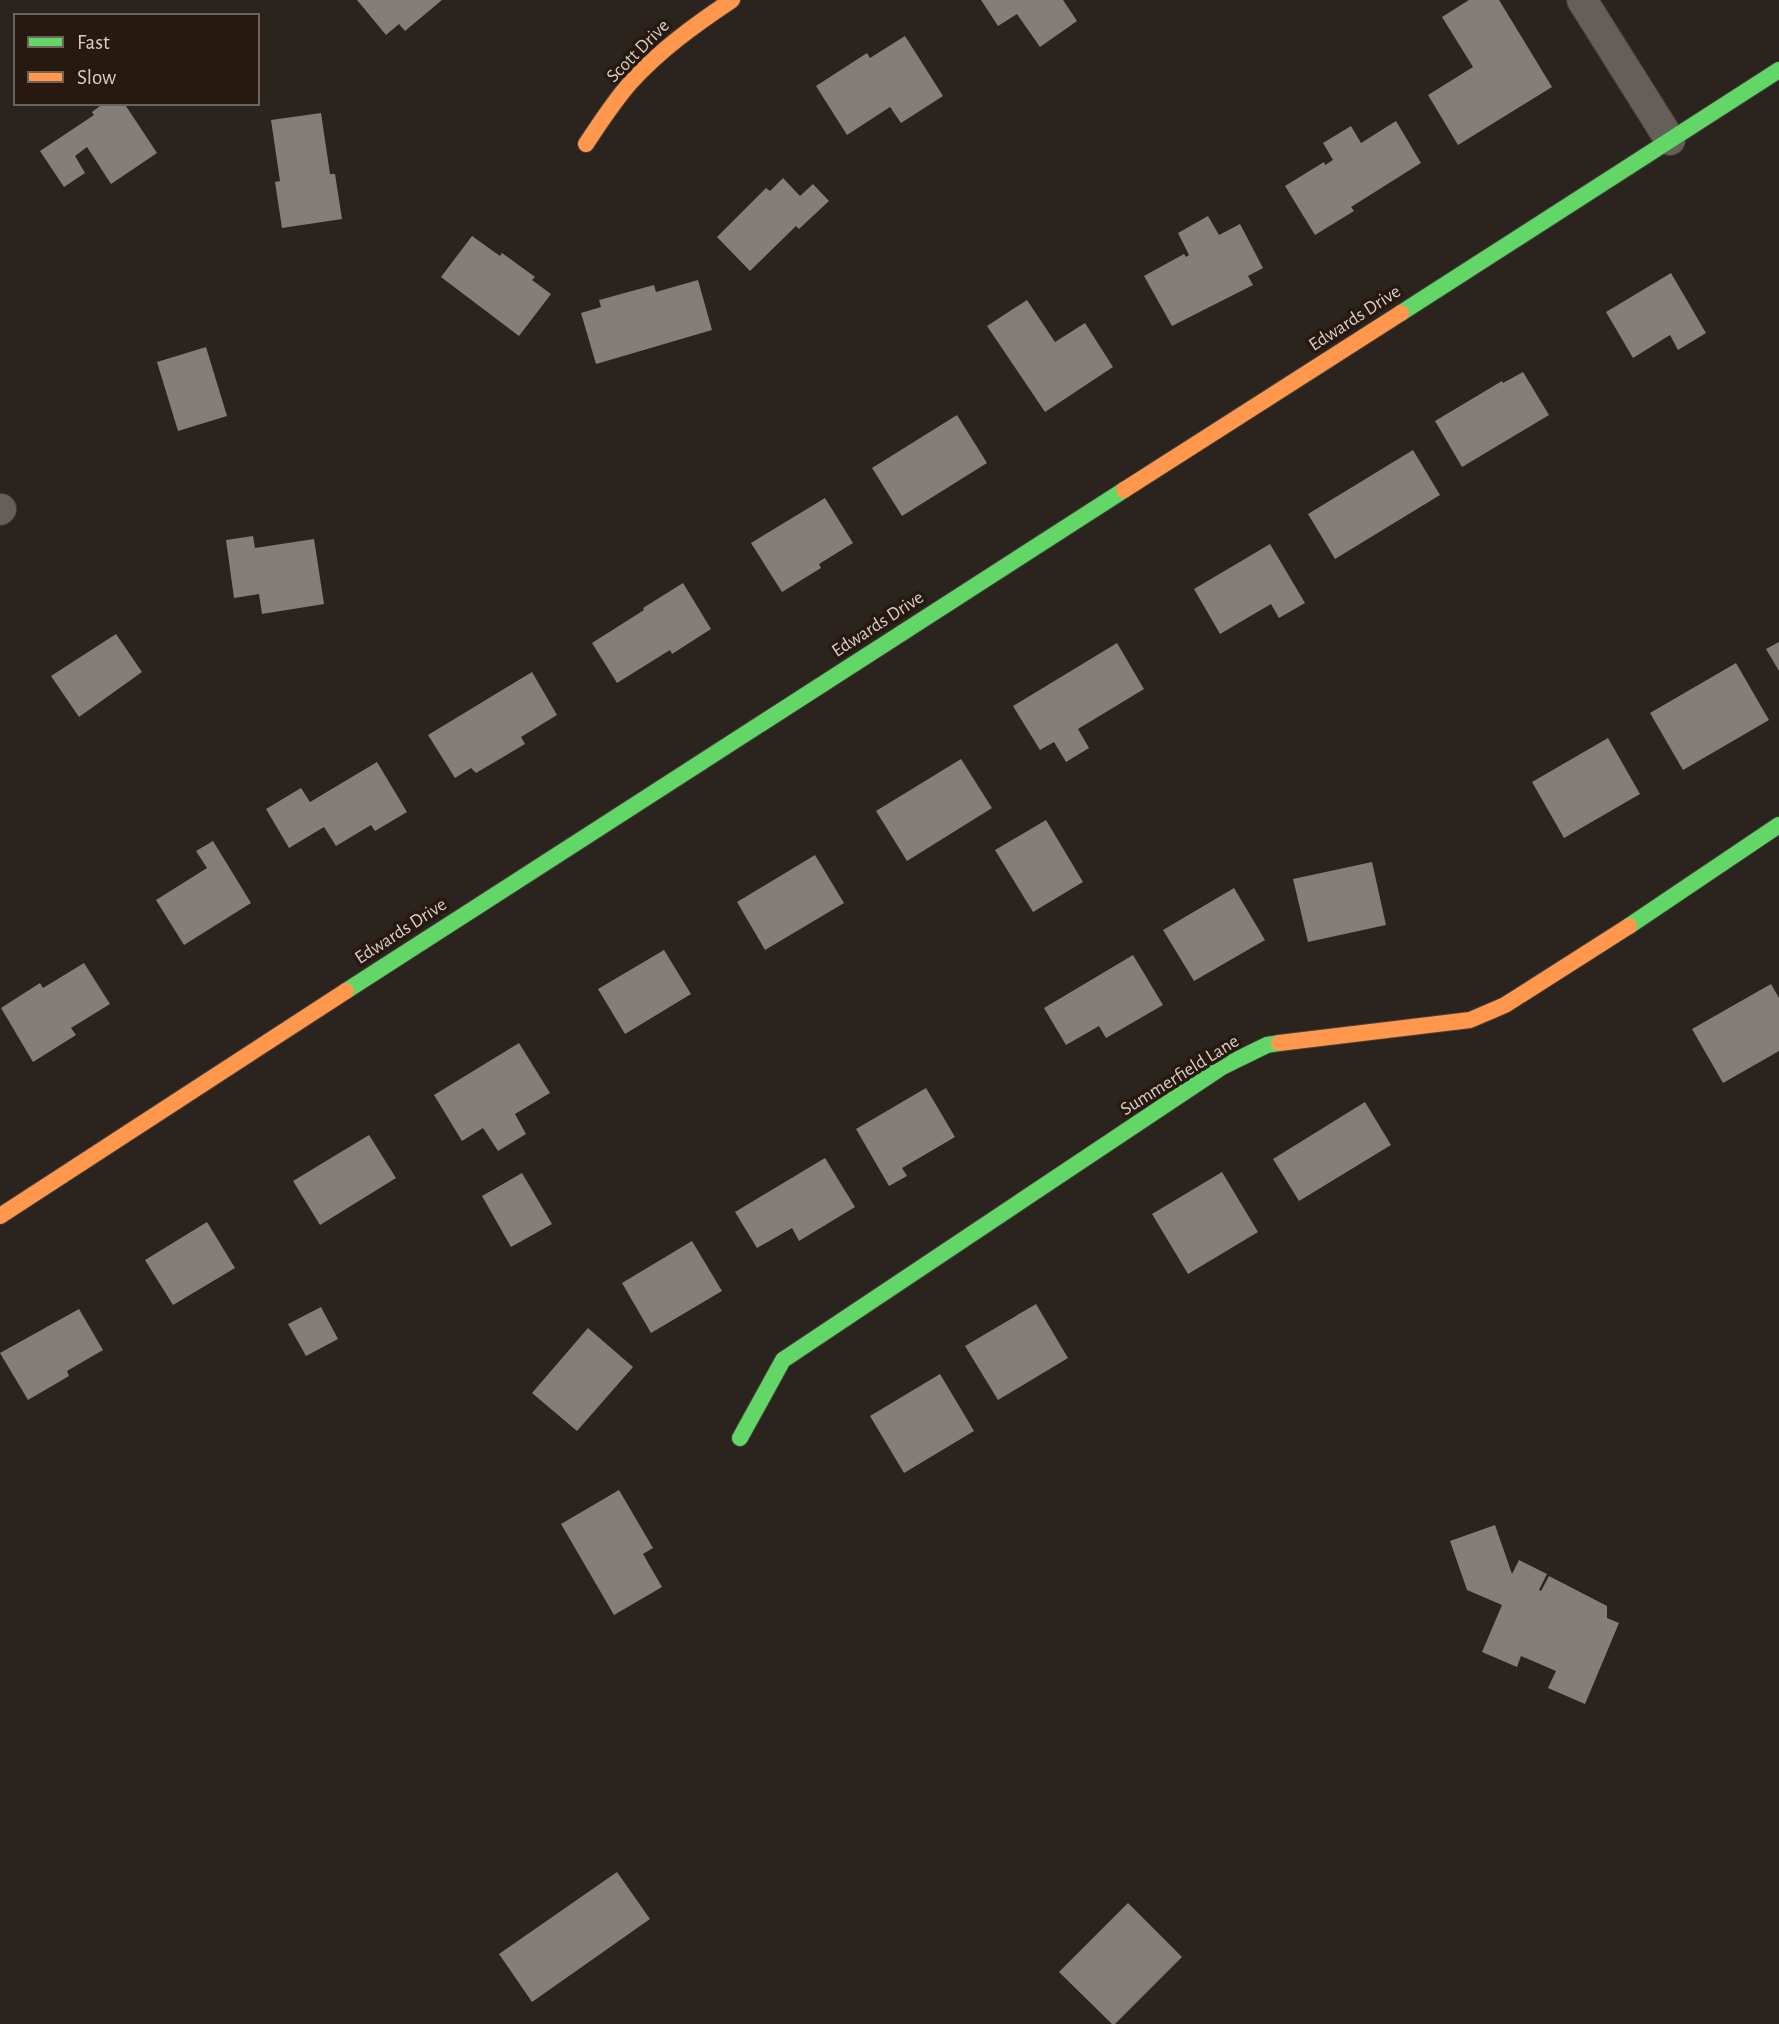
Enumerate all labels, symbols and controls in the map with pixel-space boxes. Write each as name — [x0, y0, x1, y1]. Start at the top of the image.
legend — [14, 14, 259, 105]
street label: Scott Drive — [603, 16, 673, 86]
text: Fast — [77, 32, 110, 53]
text: Slow — [77, 67, 116, 88]
street label: Edwards Drive — [1306, 282, 1404, 355]
street label: Edwards Drive — [829, 588, 927, 661]
street label: Edwards Drive — [352, 895, 450, 968]
street label: Summerfield Lane — [1117, 1031, 1242, 1119]

